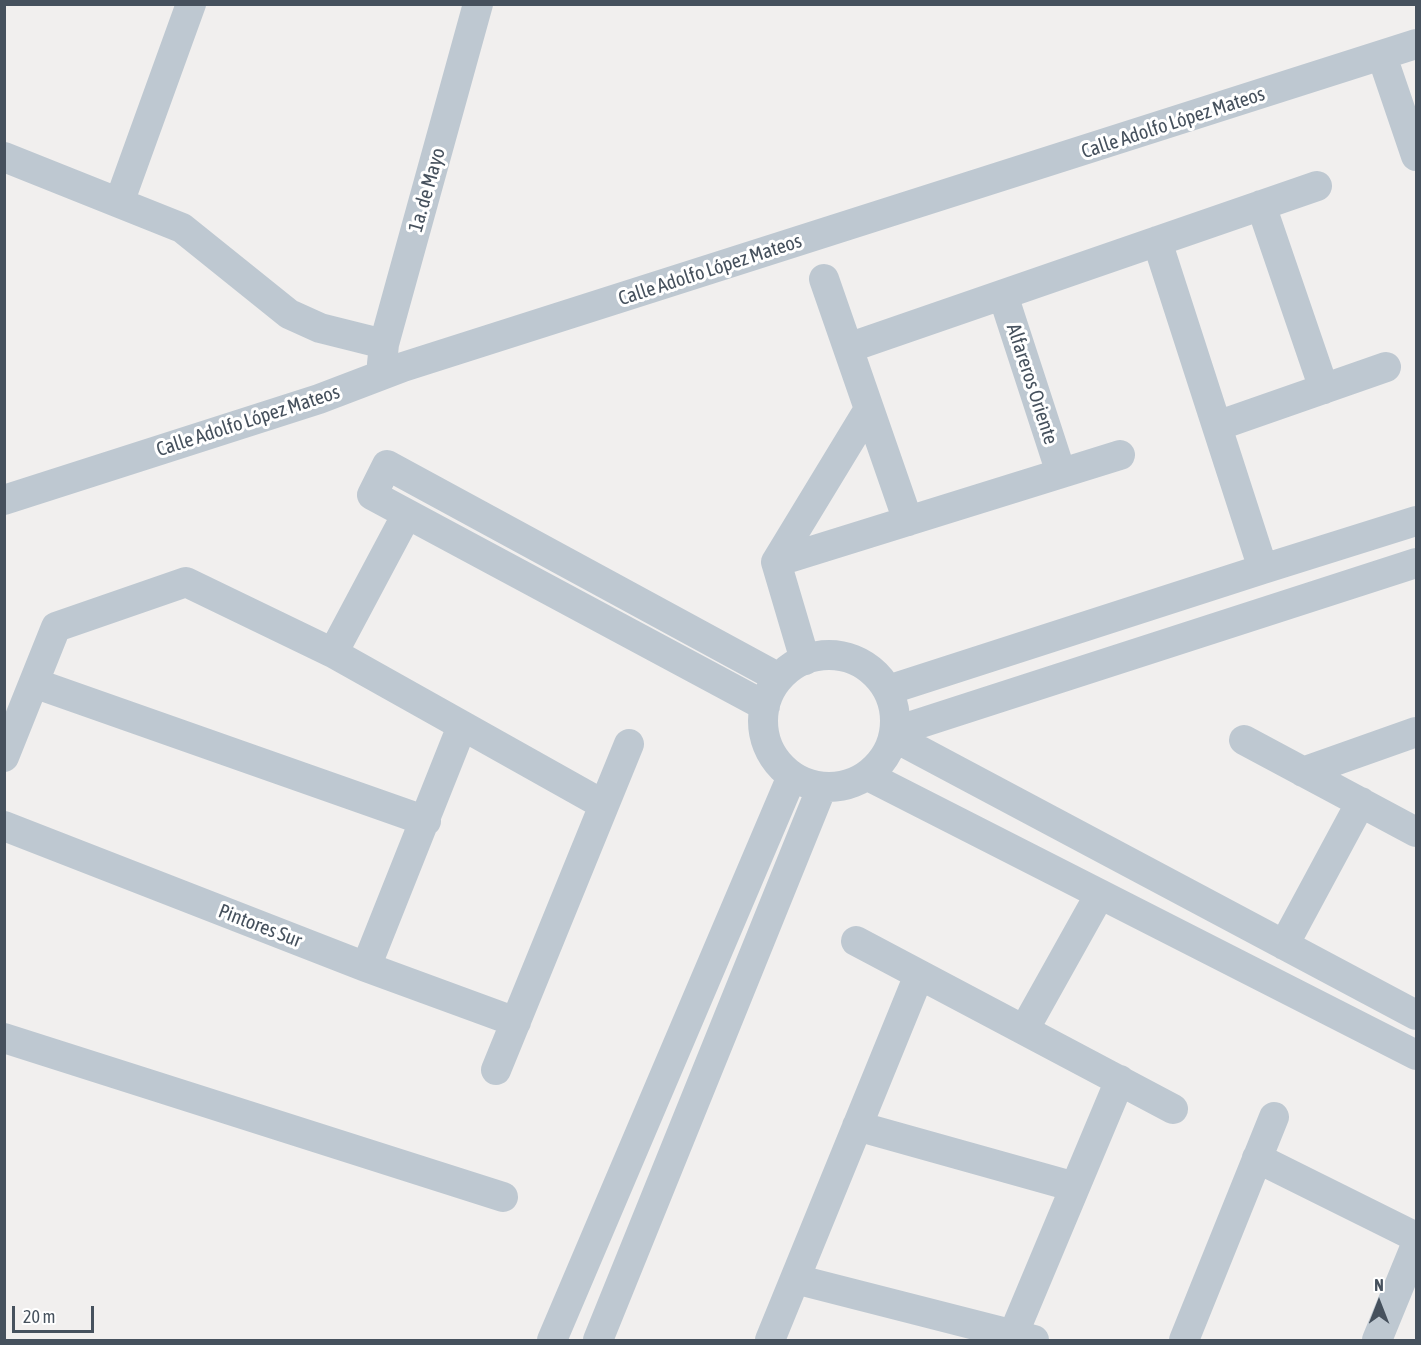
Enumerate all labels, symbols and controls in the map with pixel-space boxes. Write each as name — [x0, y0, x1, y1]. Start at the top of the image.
street label: Calle Adolfo López Mateos — [1078, 82, 1268, 164]
street label: 1a. de Mayo — [404, 145, 450, 235]
street label: Calle Adolfo López Mateos — [615, 229, 805, 311]
street label: Alfareros Oriente — [1001, 321, 1063, 447]
street label: Calle Adolfo López Mateos — [153, 380, 343, 462]
street label: Pintores Sur — [215, 899, 305, 953]
north arrow — [1349, 1273, 1409, 1333]
text: N — [1374, 1276, 1384, 1294]
scale bar — [15, 1294, 98, 1332]
text: 20 m — [23, 1306, 55, 1327]

